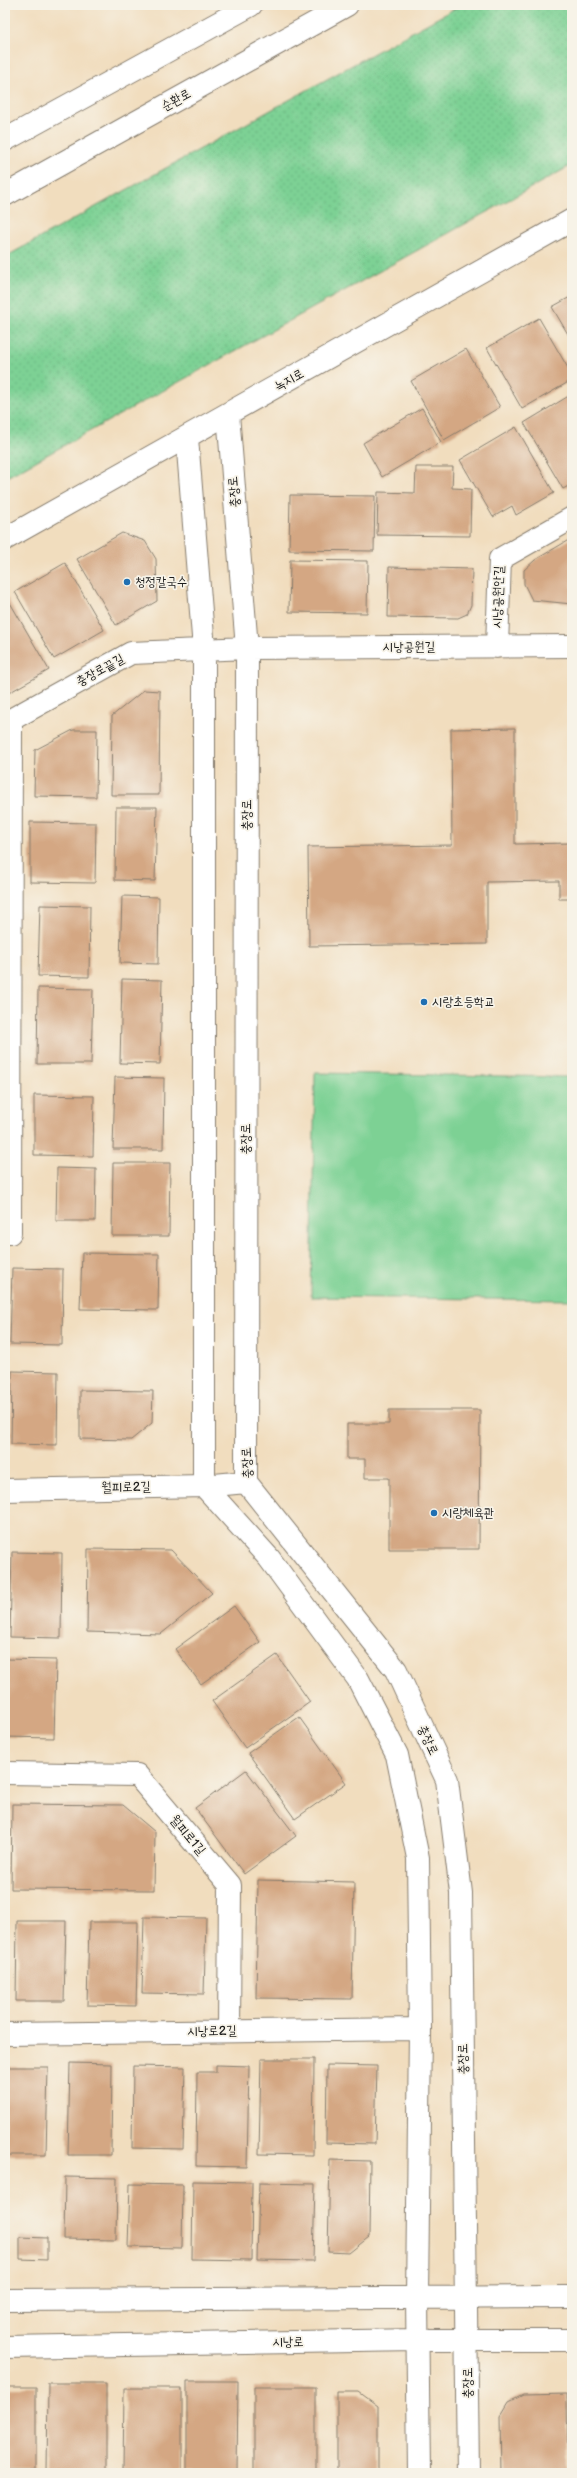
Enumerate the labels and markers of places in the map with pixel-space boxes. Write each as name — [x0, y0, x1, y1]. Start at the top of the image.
place label: 청정칼국수 — [135, 574, 187, 590]
marker: 청정칼국수 — [122, 577, 132, 587]
place label: 시랑초등학교 — [432, 994, 495, 1010]
marker: 시랑초등학교 — [419, 997, 429, 1007]
place label: 시랑체육관 — [442, 1505, 494, 1521]
marker: 시랑체육관 — [429, 1508, 439, 1518]

